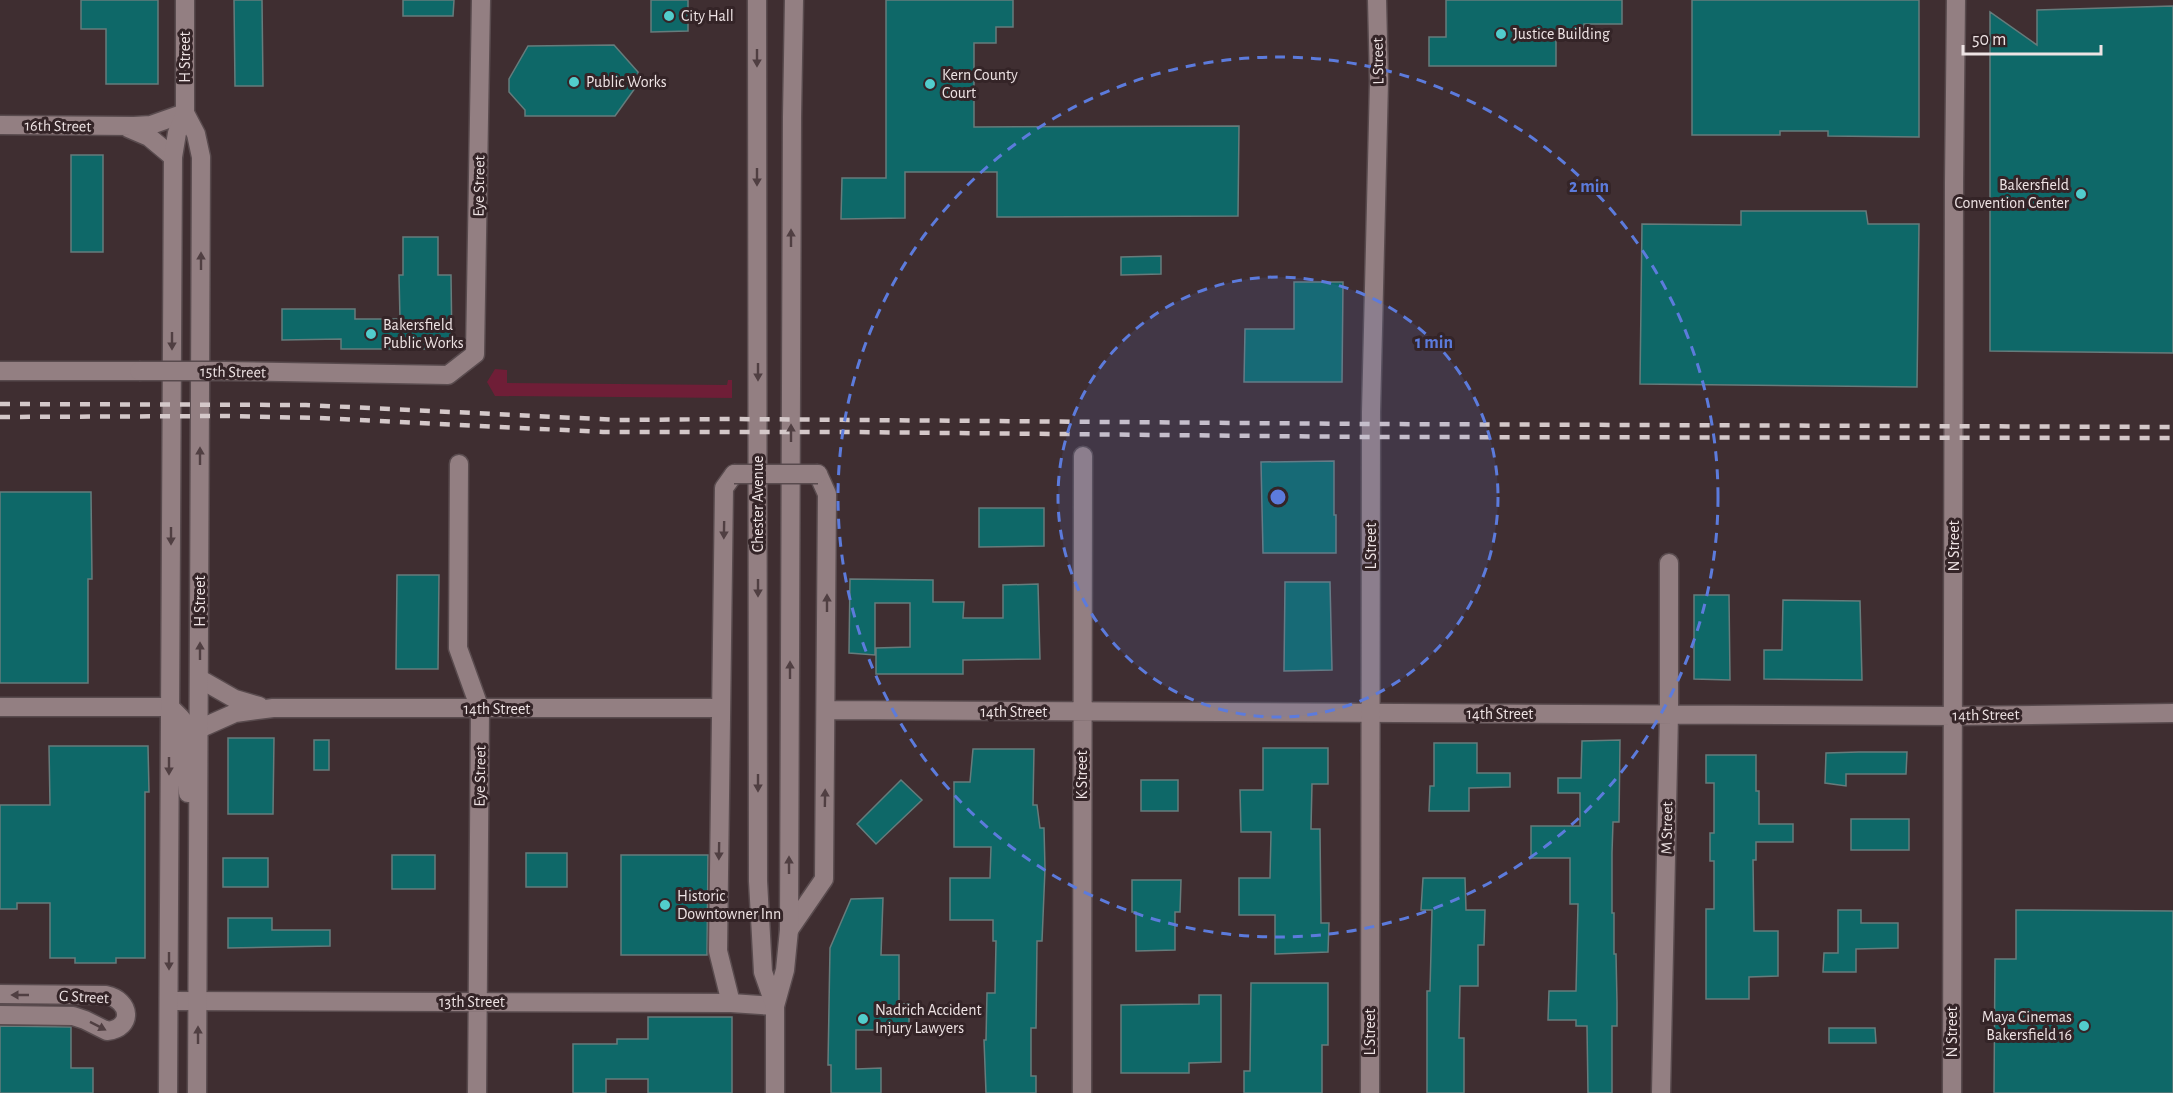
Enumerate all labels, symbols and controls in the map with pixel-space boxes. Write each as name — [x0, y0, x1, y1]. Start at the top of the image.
place label: City Hall — [681, 8, 734, 25]
marker: City Hall — [662, 9, 676, 23]
scale bar — [1963, 18, 2101, 56]
place label: Justice Building — [1513, 26, 1610, 42]
marker: Justice Building — [1494, 27, 1508, 41]
street label: H Street — [177, 31, 193, 83]
text: 50 m — [1972, 31, 2006, 49]
street label: L Street — [1370, 37, 1386, 85]
one-way arrow — [752, 49, 762, 68]
place label: Kern County Court — [942, 67, 1018, 101]
place label: Public Works — [586, 74, 667, 90]
marker: Public Works — [567, 75, 581, 89]
marker: Kern County Court — [923, 77, 937, 91]
street label: 16th Street — [24, 117, 92, 135]
street label: Eye Street — [470, 155, 489, 217]
one-way arrow — [752, 167, 762, 186]
place label: Bakersfield Convention Center — [1955, 177, 2070, 211]
text: 2 min — [1569, 178, 1609, 196]
marker: Bakersfield Convention Center — [2074, 187, 2088, 201]
one-way arrow — [786, 228, 796, 247]
one-way arrow — [196, 251, 206, 270]
place label: Bakersfield Public Works — [383, 317, 464, 351]
marker: Bakersfield Public Works — [364, 327, 378, 341]
one-way arrow — [167, 332, 177, 351]
text: 1 min — [1415, 334, 1453, 352]
one-way arrow — [753, 362, 763, 381]
street label: 15th Street — [200, 363, 266, 381]
one-way arrow — [786, 423, 796, 442]
one-way arrow — [195, 446, 205, 465]
street label: Chester Avenue — [750, 456, 766, 552]
centre of rings — [1268, 487, 1288, 507]
one-way arrow — [719, 520, 728, 539]
street label: N Street — [1946, 520, 1962, 572]
street label: L Street — [1363, 523, 1379, 569]
one-way arrow — [166, 527, 176, 546]
street label: H Street — [192, 575, 208, 627]
one-way arrow — [753, 578, 763, 597]
one-way arrow — [822, 594, 832, 613]
one-way arrow — [195, 641, 205, 660]
one-way arrow — [785, 660, 795, 679]
street label: 14th Street — [464, 701, 530, 717]
street label: 14th Street — [981, 704, 1047, 720]
street label: 14th Street — [1467, 706, 1533, 722]
street label: 14th Street — [1952, 706, 2020, 724]
street label: Eye Street — [471, 745, 490, 807]
street label: K Street — [1074, 750, 1090, 800]
one-way arrow — [164, 756, 174, 775]
one-way arrow — [753, 773, 763, 792]
one-way arrow — [820, 789, 830, 808]
street label: M Street — [1659, 801, 1675, 855]
one-way arrow — [714, 841, 724, 860]
one-way arrow — [784, 855, 794, 874]
place label: Historic Downtowner Inn — [677, 888, 781, 922]
marker: Historic Downtowner Inn — [658, 898, 672, 912]
one-way arrow — [164, 951, 174, 970]
street label: G Street — [59, 988, 109, 1006]
one-way arrow — [10, 990, 29, 1000]
street label: 13th Street — [439, 994, 505, 1010]
place label: Nadrich Accident Injury Lawyers — [875, 1002, 982, 1037]
street label: N Street — [1944, 1006, 1960, 1058]
street label: L Street — [1362, 1009, 1378, 1055]
place label: Maya Cinemas Bakersfield 16 — [1982, 1009, 2072, 1043]
marker: Nadrich Accident Injury Lawyers — [856, 1012, 870, 1026]
marker: Maya Cinemas Bakersfield 16 — [2077, 1019, 2091, 1033]
one-way arrow — [89, 1021, 107, 1031]
one-way arrow — [193, 1025, 202, 1044]

